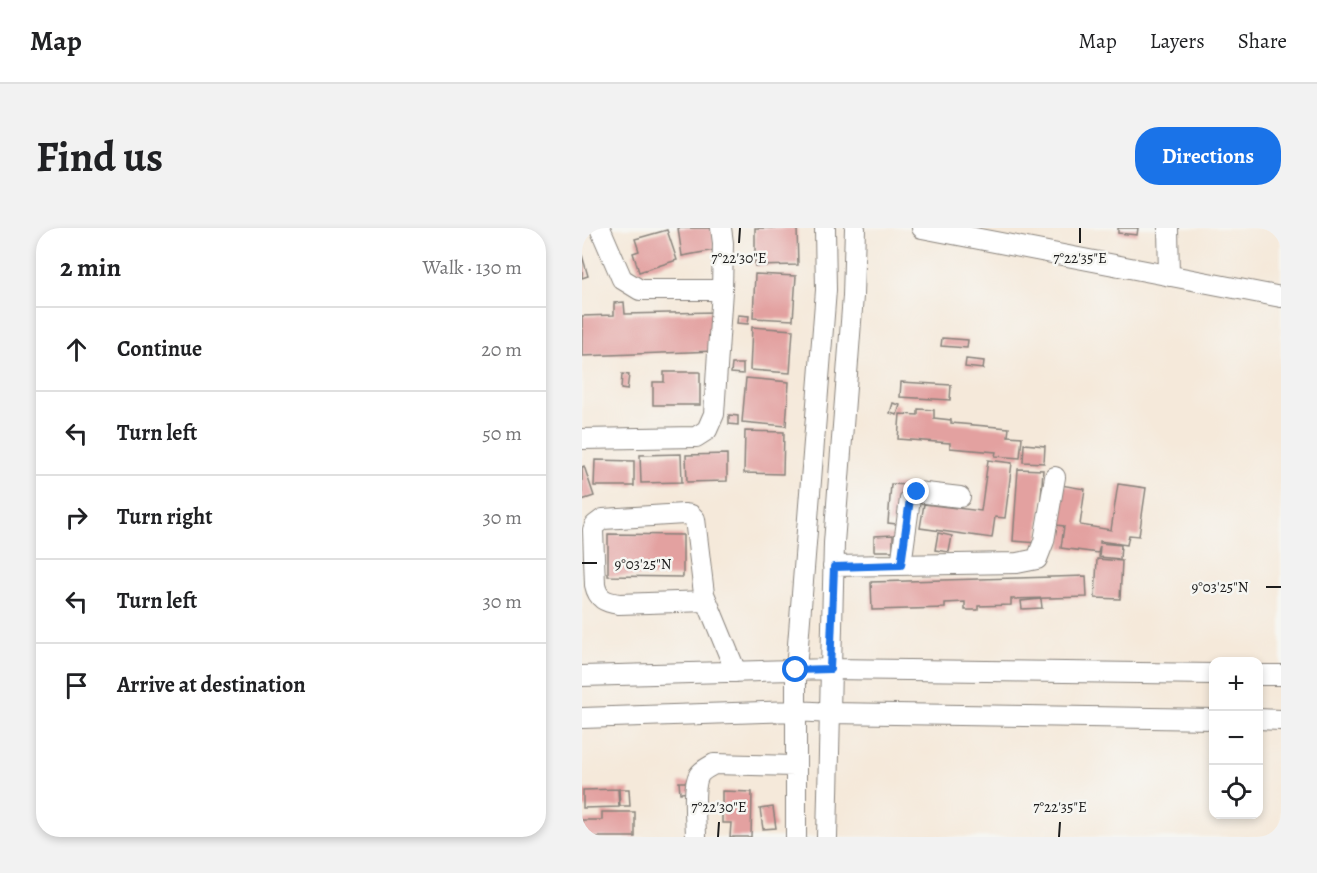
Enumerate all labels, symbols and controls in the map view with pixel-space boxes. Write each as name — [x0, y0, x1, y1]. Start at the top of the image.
text: Map — [30, 22, 82, 60]
text: Map — [1078, 27, 1117, 55]
text: Layers — [1150, 27, 1205, 55]
text: Share — [1238, 27, 1287, 55]
button: Directions — [1135, 127, 1281, 185]
text: Find us — [36, 128, 163, 185]
text: 7°22'30"E — [711, 248, 767, 268]
text: 7°22'35"E — [1053, 248, 1107, 268]
text: 2 min — [60, 250, 121, 285]
text: Walk · 130 m — [423, 254, 522, 281]
icon: ahead — [60, 333, 93, 366]
text: Continue — [117, 334, 202, 364]
text: 20 m — [481, 336, 522, 363]
icon: left — [60, 417, 93, 450]
text: Turn left — [117, 418, 197, 448]
text: 50 m — [482, 420, 522, 447]
route end — [903, 478, 929, 504]
icon: right — [60, 501, 93, 534]
text: Turn right — [117, 502, 213, 532]
text: 30 m — [482, 504, 522, 531]
text: 9°03'25"N — [614, 554, 672, 574]
text: 9°03'25"N — [1191, 577, 1249, 597]
icon: left — [60, 585, 93, 618]
text: Turn left — [117, 586, 197, 616]
text: 30 m — [482, 588, 522, 615]
route start — [782, 656, 808, 682]
map controls — [1209, 657, 1263, 819]
button: + — [1209, 657, 1263, 711]
icon: arrive — [60, 669, 93, 702]
text: Arrive at destination — [117, 670, 306, 700]
button: − — [1209, 711, 1263, 765]
button: locate — [1209, 765, 1263, 819]
text: 7°22'30"E — [691, 797, 747, 817]
text: 7°22'35"E — [1033, 797, 1087, 817]

